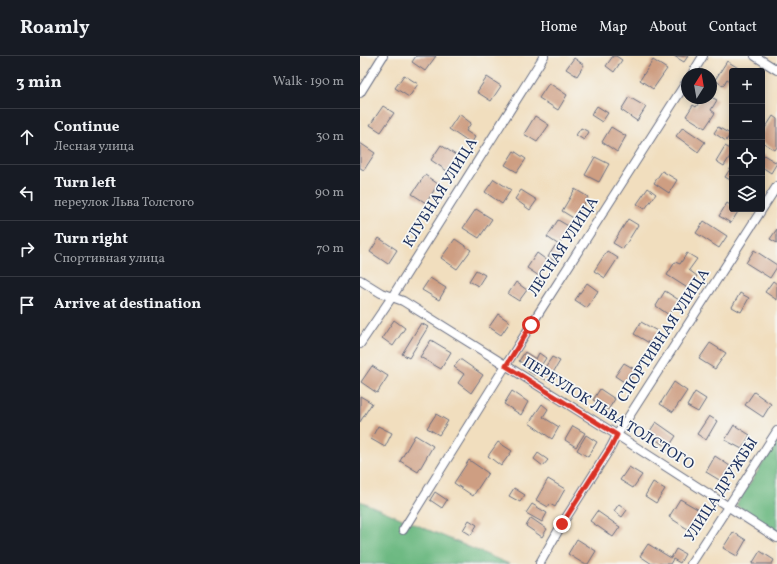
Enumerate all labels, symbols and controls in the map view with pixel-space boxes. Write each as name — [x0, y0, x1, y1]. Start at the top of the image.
text: Roamly — [20, 15, 90, 41]
text: Home — [540, 18, 577, 37]
text: Map — [599, 18, 627, 37]
text: About — [649, 18, 687, 37]
text: Contact — [709, 18, 757, 37]
north arrow — [681, 68, 717, 104]
map controls — [729, 68, 765, 212]
button: + — [729, 68, 765, 104]
text: 3 min — [16, 71, 62, 94]
text: Walk · 190 m — [273, 73, 344, 91]
button: − — [729, 104, 765, 140]
text: Continue — [54, 117, 119, 138]
icon: ahead — [16, 126, 38, 148]
text: 30 m — [316, 128, 344, 146]
street label: КЛУБНАЯ УЛИЦА — [399, 134, 483, 252]
text: Лесная улица — [54, 138, 134, 156]
button: locate — [729, 140, 765, 176]
text: Turn left — [54, 173, 116, 194]
button: layers — [729, 176, 765, 212]
icon: left — [16, 182, 38, 204]
text: 90 m — [315, 184, 344, 202]
street label: ЛЕСНАЯ УЛИЦА — [524, 193, 604, 301]
text: переулок Льва Толстого — [54, 194, 194, 212]
text: Turn right — [54, 229, 128, 250]
icon: right — [16, 238, 38, 260]
text: 70 m — [316, 240, 344, 258]
text: Спортивная улица — [54, 250, 165, 268]
street label: СПОРТИВНАЯ УЛИЦА — [613, 264, 716, 407]
icon: arrive — [16, 294, 38, 316]
text: Arrive at destination — [54, 294, 201, 315]
route start — [522, 316, 540, 334]
street label: ПЕРЕУЛОК ЛЬВА ТОЛСТОГО — [518, 352, 698, 476]
street label: УЛИЦА ДРУЖБЫ — [680, 434, 764, 546]
route end — [553, 515, 571, 533]

